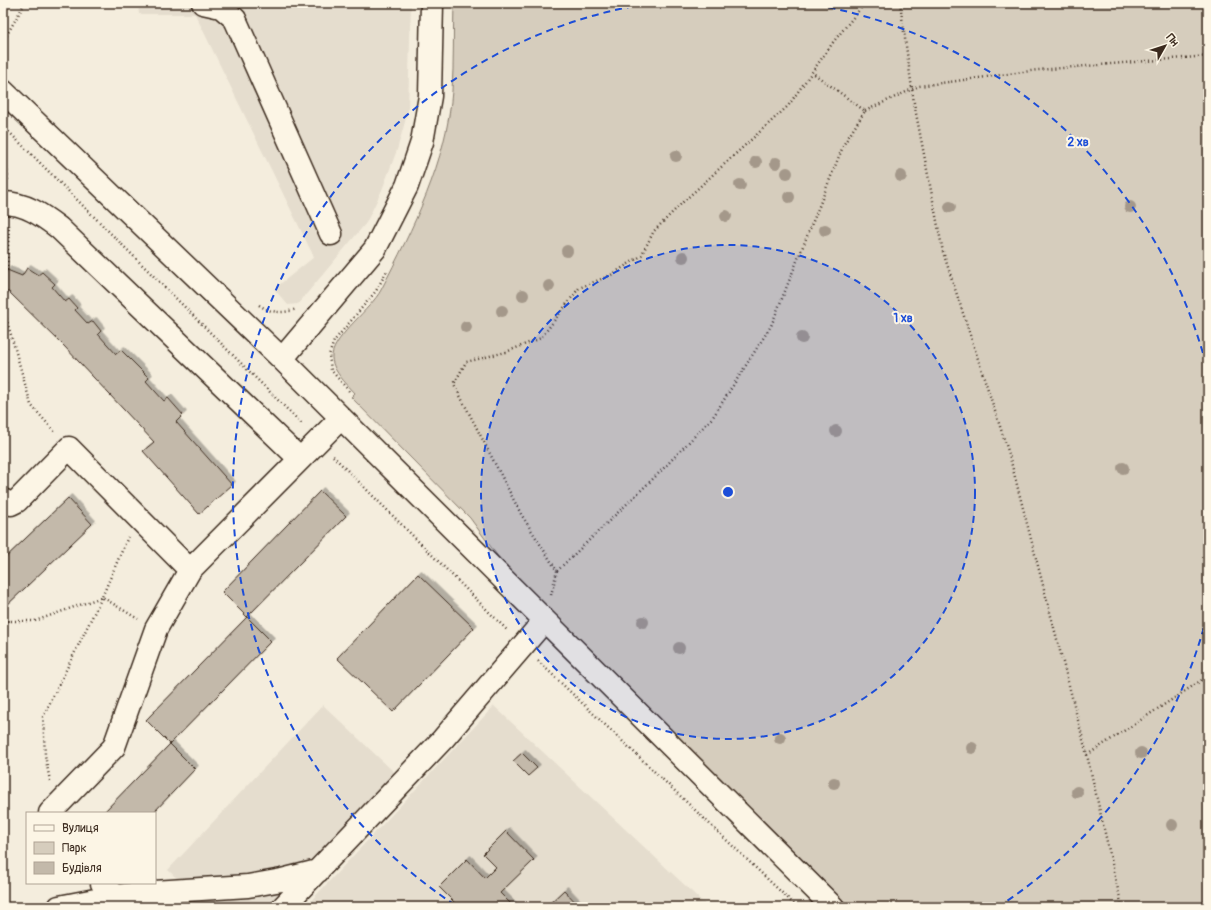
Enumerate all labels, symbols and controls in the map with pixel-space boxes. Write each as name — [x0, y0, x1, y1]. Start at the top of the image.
north arrow — [1145, 26, 1185, 66]
text: Пн — [1164, 31, 1182, 49]
text: 2 хв — [1067, 135, 1089, 150]
text: 1 хв — [893, 311, 913, 326]
centre of rings — [721, 485, 735, 499]
legend — [26, 812, 156, 884]
text: Вулиця — [62, 821, 99, 836]
text: Парк — [62, 841, 87, 856]
text: Будівля — [62, 861, 102, 876]

